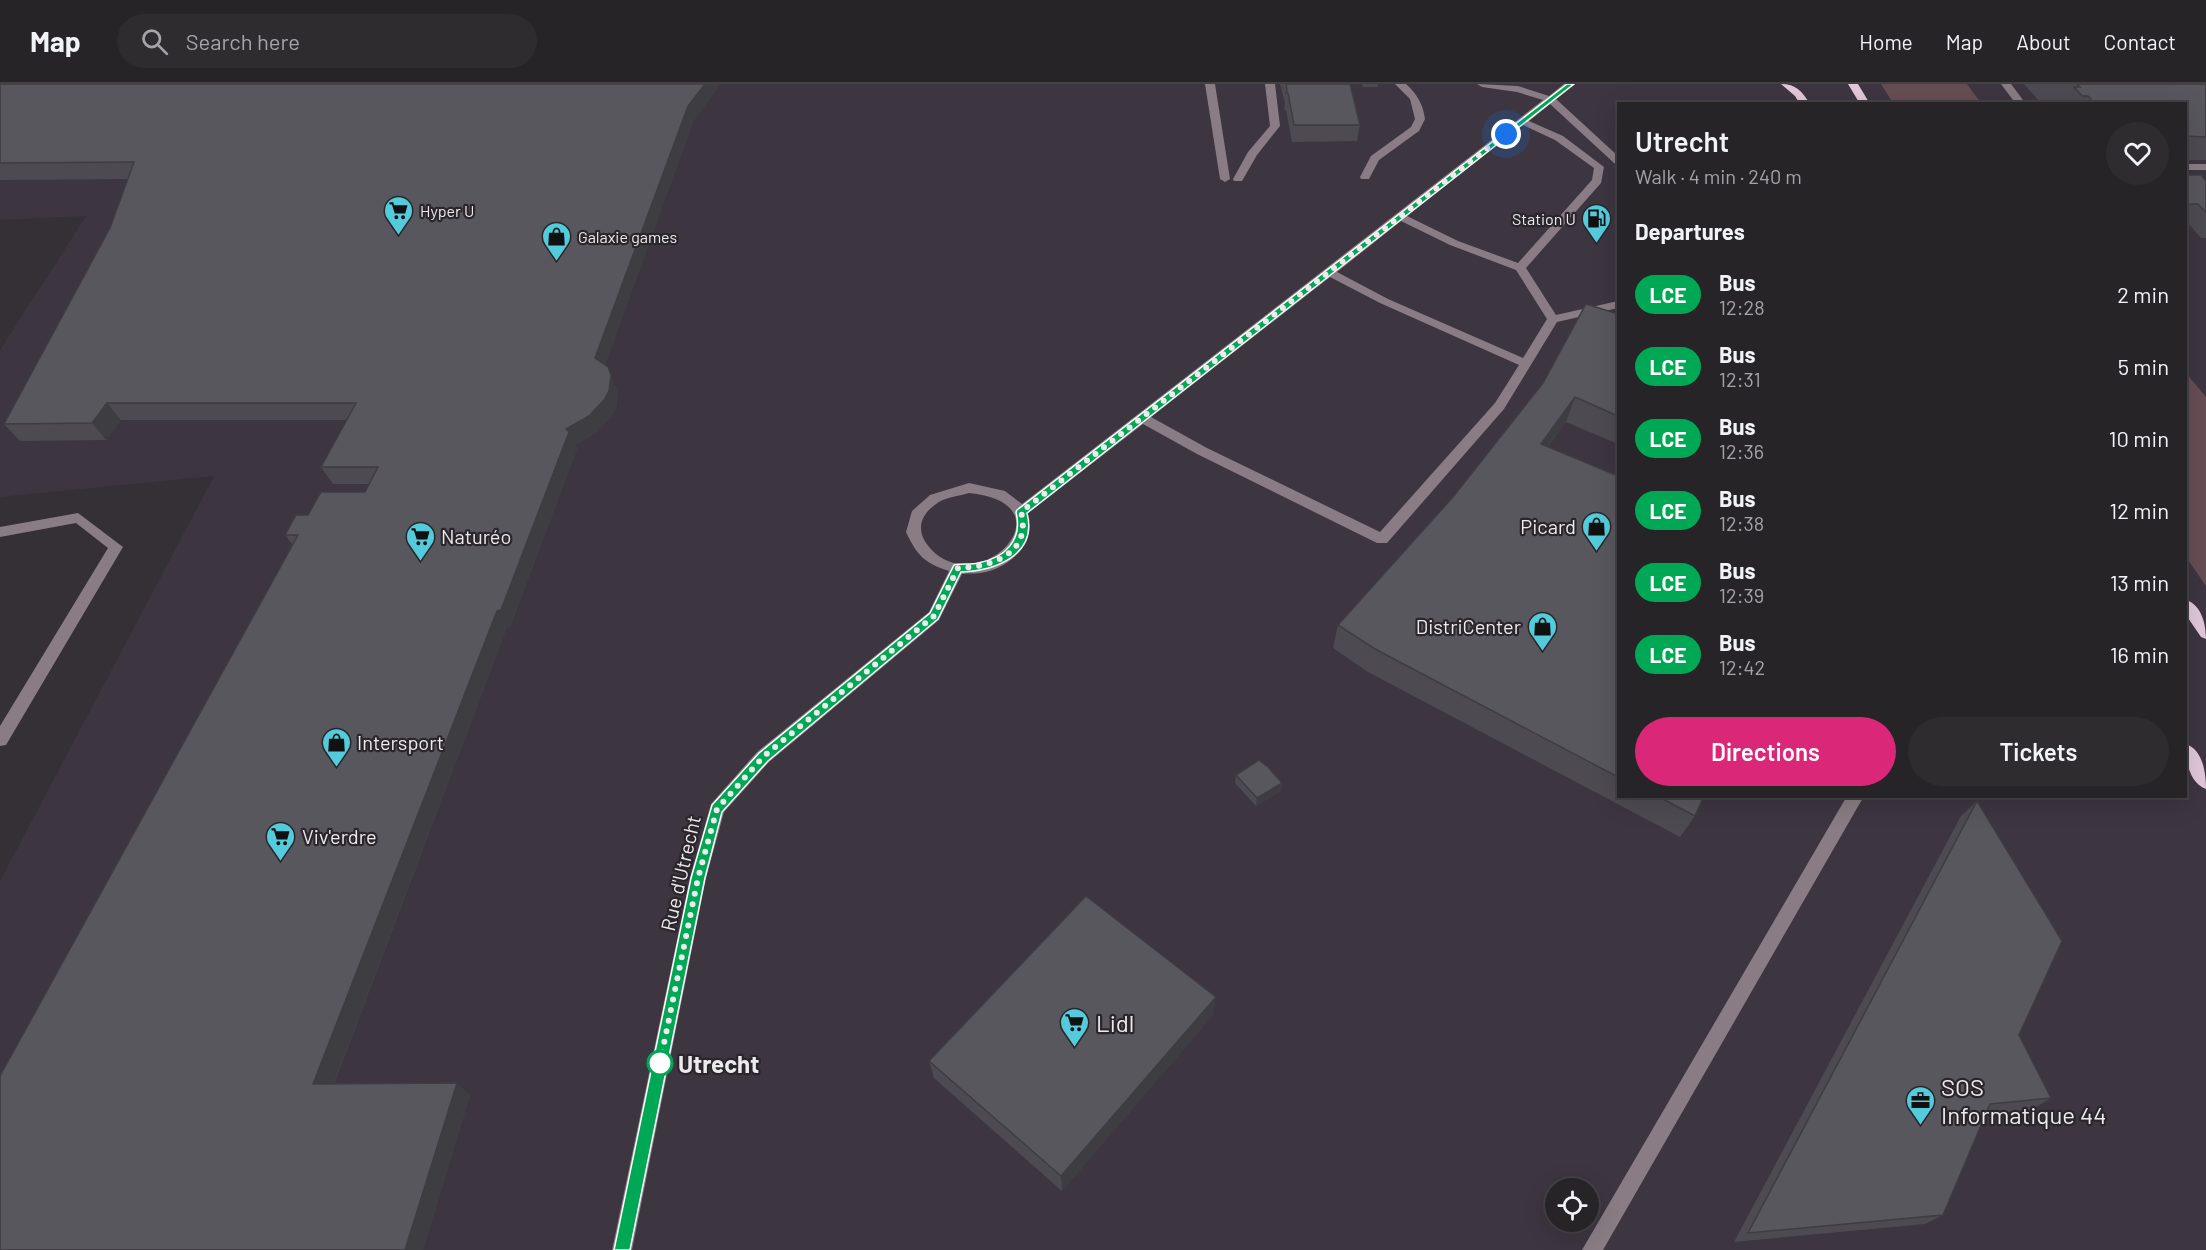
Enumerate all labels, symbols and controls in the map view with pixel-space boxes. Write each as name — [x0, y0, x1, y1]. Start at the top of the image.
search box — [117, 14, 537, 68]
text: Map — [30, 24, 81, 58]
icon: search — [138, 25, 171, 58]
text: Search here — [186, 28, 300, 54]
text: Home — [1859, 29, 1913, 54]
text: Map — [1946, 29, 1983, 54]
text: About — [2016, 29, 2071, 54]
text: Contact — [2104, 29, 2176, 54]
your location — [1491, 119, 1521, 149]
button: heart — [2106, 122, 2169, 185]
text: Utrecht — [1635, 124, 1729, 158]
text: Walk · 4 min · 240 m — [1635, 164, 1802, 188]
supermarket icon: Hyper U — [383, 194, 415, 236]
place label: Hyper U — [420, 201, 474, 220]
fuel station icon: Station U — [1581, 202, 1613, 244]
place label: Station U — [1512, 209, 1576, 228]
text: Departures — [1635, 218, 1745, 244]
shop icon: Galaxie games — [541, 220, 573, 262]
place label: Galaxie games — [578, 227, 677, 246]
text: Bus — [1719, 269, 1756, 295]
text: 2 min — [2117, 281, 2169, 307]
text: LCE — [1650, 282, 1686, 307]
text: 12:28 — [1719, 295, 1765, 319]
text: Bus — [1719, 341, 1756, 367]
text: 5 min — [2118, 353, 2169, 379]
text: LCE — [1650, 354, 1686, 379]
text: 12:31 — [1719, 367, 1761, 391]
text: Bus — [1719, 413, 1756, 439]
text: 10 min — [2109, 425, 2169, 451]
text: LCE — [1650, 426, 1686, 451]
text: 12:36 — [1719, 439, 1764, 463]
text: Bus — [1719, 485, 1756, 511]
text: 12 min — [2109, 497, 2169, 523]
text: LCE — [1650, 498, 1686, 523]
shop icon: Picard — [1581, 510, 1613, 552]
text: 12:38 — [1719, 511, 1764, 535]
place label: Picard — [1520, 514, 1576, 538]
supermarket icon: Naturéo — [404, 520, 436, 562]
place label: Naturéo — [441, 524, 511, 548]
text: Bus — [1719, 557, 1756, 583]
text: 13 min — [2110, 569, 2169, 595]
text: LCE — [1650, 570, 1686, 595]
text: 12:39 — [1719, 583, 1764, 607]
shop icon: DistriCenter — [1526, 610, 1558, 652]
place label: DistriCenter — [1416, 614, 1521, 638]
text: Bus — [1719, 629, 1756, 655]
text: 16 min — [2110, 641, 2169, 667]
text: LCE — [1650, 642, 1686, 667]
text: 12:42 — [1719, 655, 1765, 679]
button: Directions — [1635, 717, 1896, 786]
button: Tickets — [1908, 717, 2169, 786]
shop icon: Intersport — [320, 726, 352, 768]
place label: Intersport — [357, 730, 444, 754]
street label: Rue d'Utrecht — [655, 813, 705, 933]
supermarket icon: Viv'erdre — [265, 820, 297, 862]
place label: Viv'erdre — [302, 824, 377, 848]
supermarket icon: Lidl — [1059, 1006, 1091, 1048]
place label: Lidl — [1096, 1008, 1134, 1037]
place label: Utrecht — [678, 1049, 759, 1078]
marker: Utrecht — [647, 1050, 673, 1076]
place label: SOS Informatique 44 — [1941, 1072, 2106, 1129]
office icon: SOS Informatique 44 — [1904, 1084, 1936, 1126]
map controls — [1545, 1178, 1599, 1232]
button: locate — [1545, 1178, 1599, 1232]

